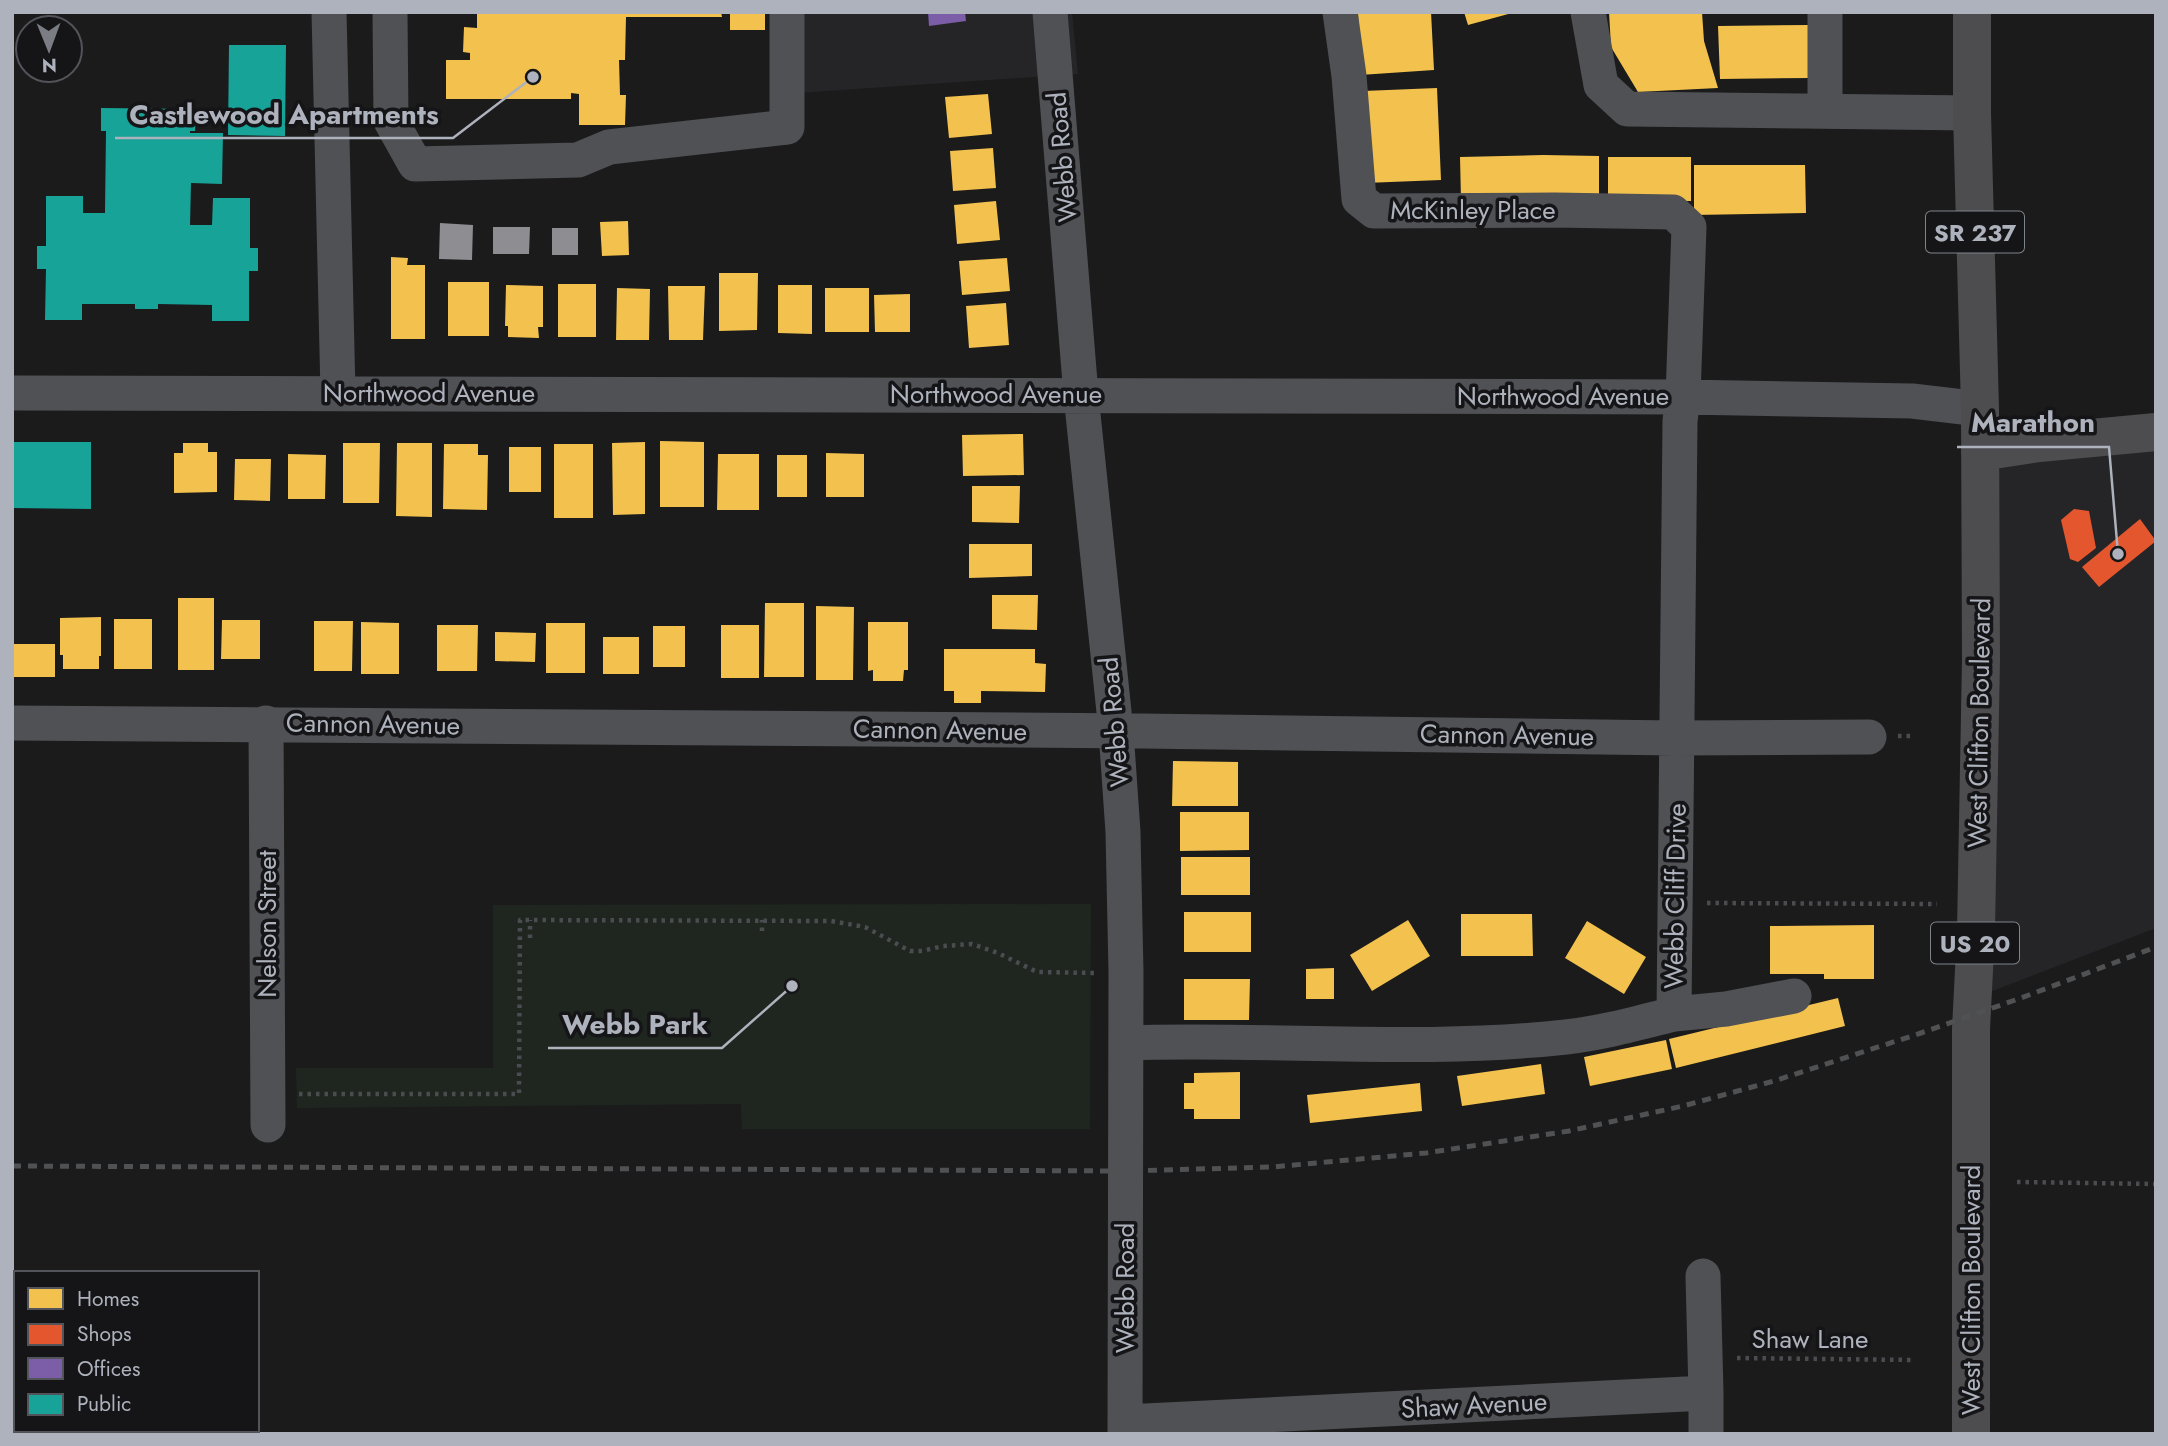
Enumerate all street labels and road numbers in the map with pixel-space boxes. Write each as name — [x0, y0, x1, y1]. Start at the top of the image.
street label: Webb Road — [1037, 90, 1087, 224]
street label: McKinley Place — [1390, 191, 1556, 229]
road number: SR 237 — [1926, 212, 2024, 253]
street label: Northwood Avenue — [323, 374, 535, 412]
street label: Northwood Avenue — [890, 375, 1102, 413]
street label: Northwood Avenue — [1457, 377, 1669, 415]
street label: West Clifton Boulevard — [1958, 597, 2000, 849]
street label: Webb Road — [1089, 655, 1139, 789]
street label: Cannon Avenue — [286, 703, 460, 745]
street label: Cannon Avenue — [853, 709, 1027, 751]
street label: Cannon Avenue — [1420, 714, 1594, 756]
street label: Webb Cliff Drive — [1654, 803, 1696, 989]
street label: Nelson Street — [248, 849, 286, 998]
road number: US 20 — [1931, 923, 2019, 964]
street label: West Clifton Boulevard — [1952, 1165, 1990, 1415]
street label: Webb Road — [1106, 1223, 1144, 1353]
street label: Shaw Lane — [1751, 1320, 1869, 1358]
street label: Shaw Avenue — [1400, 1382, 1548, 1428]

